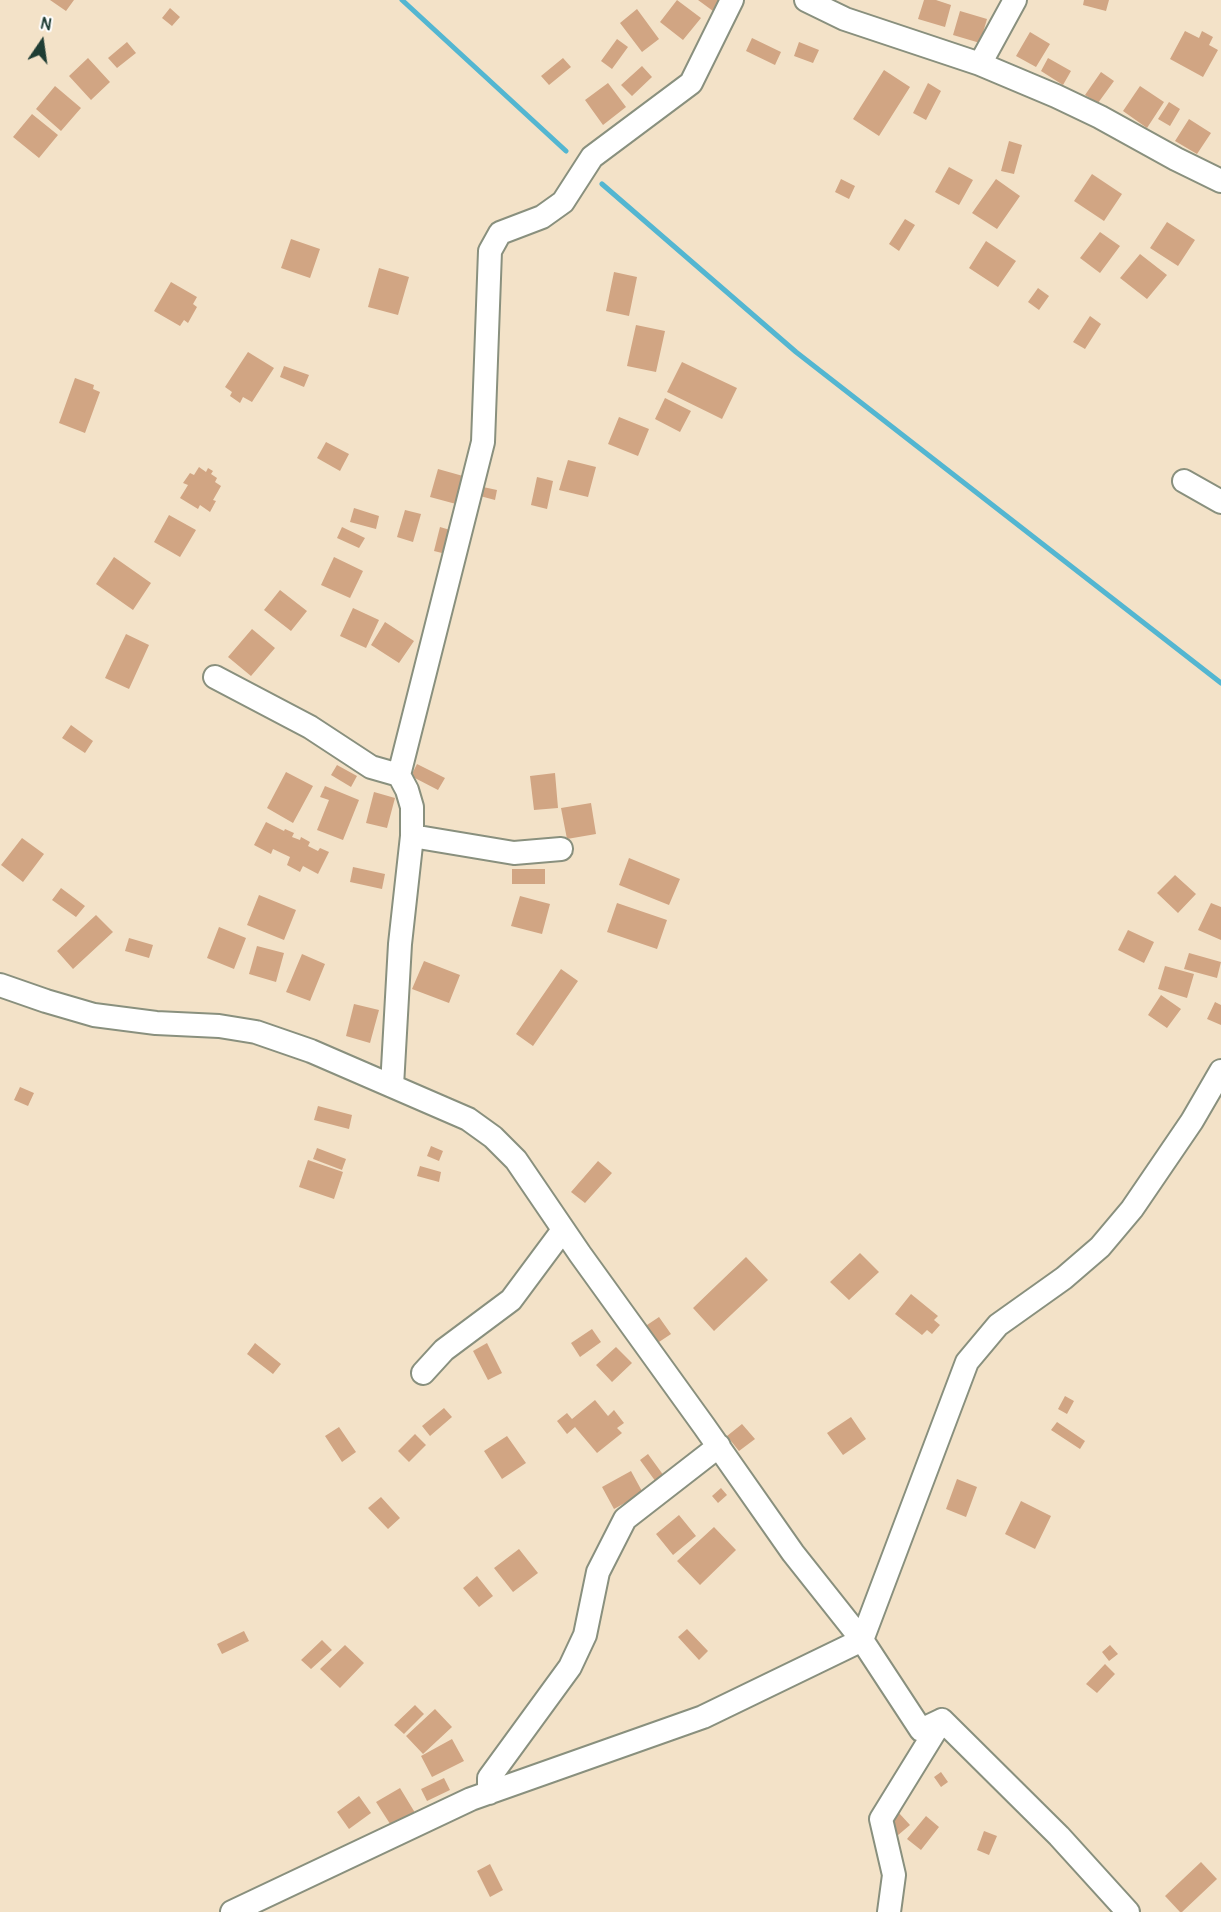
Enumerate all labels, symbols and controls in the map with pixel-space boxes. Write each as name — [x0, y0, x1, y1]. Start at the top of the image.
north arrow — [12, 12, 72, 72]
text: N — [39, 13, 54, 35]

